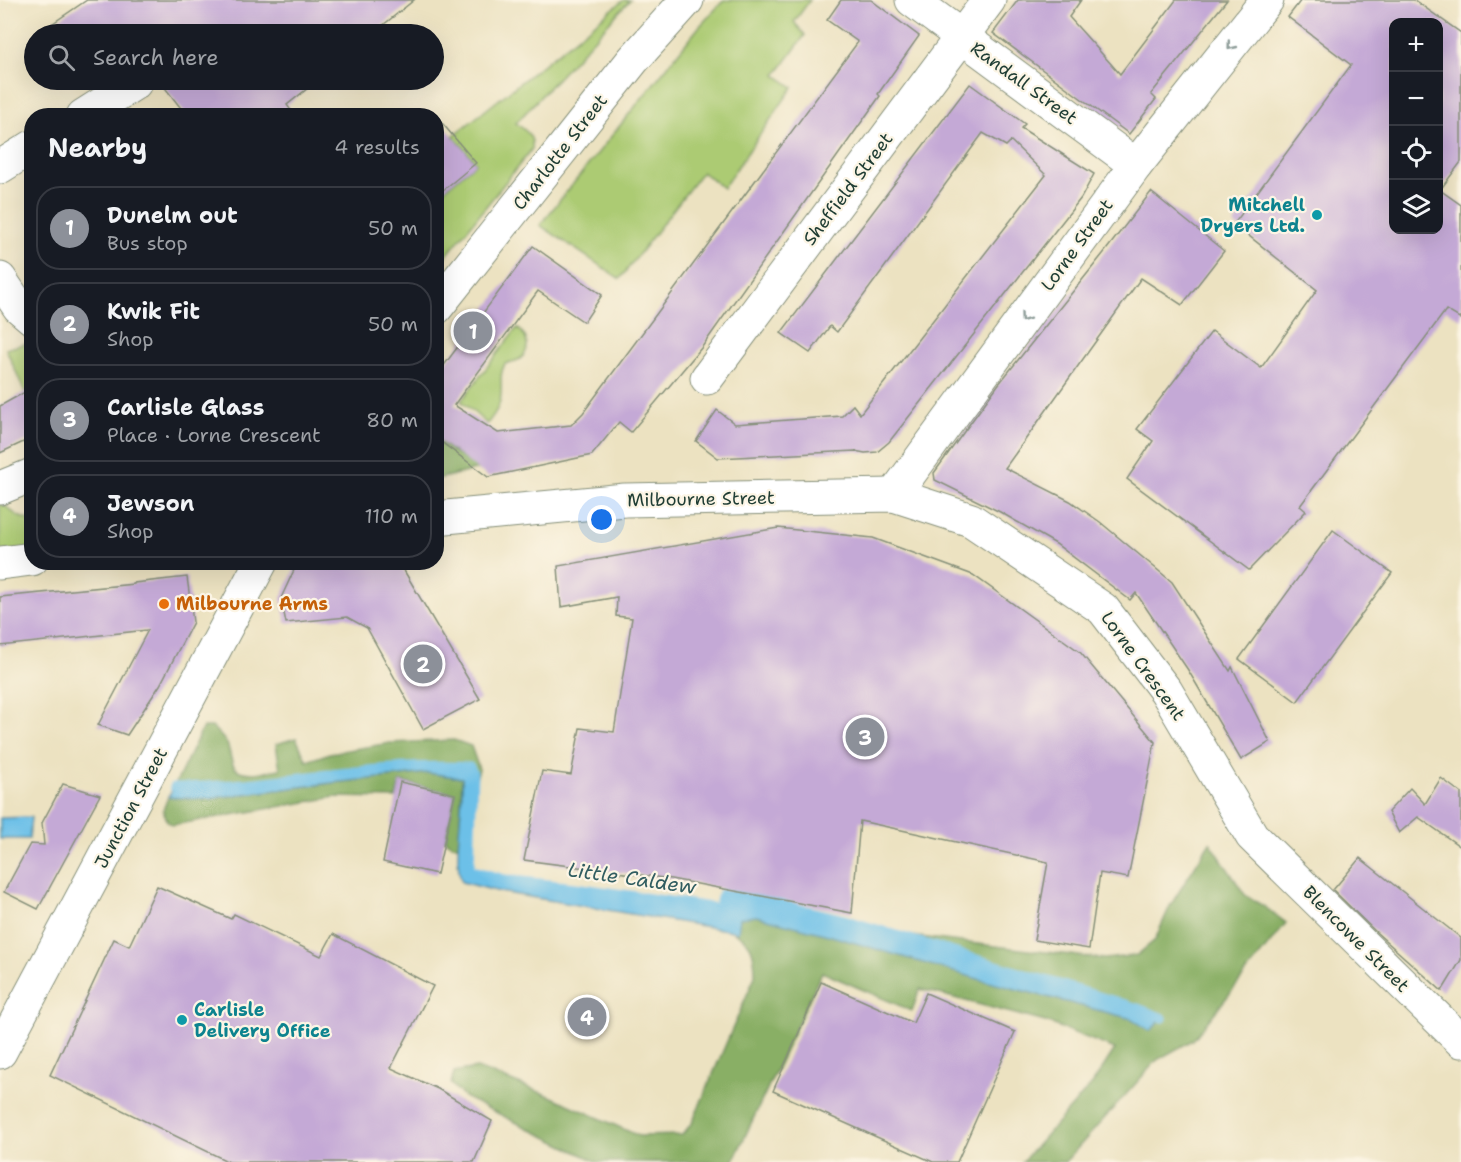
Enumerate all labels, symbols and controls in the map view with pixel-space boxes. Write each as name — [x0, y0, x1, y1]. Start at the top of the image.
map controls — [1389, 18, 1443, 234]
button: + — [1389, 18, 1443, 72]
search box — [24, 24, 444, 90]
street label: Randall Street — [966, 36, 1082, 130]
one-way arrow — [1227, 39, 1238, 50]
icon: search — [45, 41, 78, 74]
text: Search here — [93, 43, 219, 72]
button: − — [1389, 72, 1443, 126]
street label: Charlotte Street — [507, 89, 613, 215]
button: locate — [1389, 126, 1443, 180]
street label: Sheffield Street — [798, 128, 898, 250]
text: Nearby — [48, 130, 147, 165]
text: 4 results — [334, 134, 420, 160]
button: layers — [1389, 180, 1443, 234]
place label: Mitchell Dryers Ltd. — [1201, 193, 1305, 238]
street label: Lorne Street — [1035, 194, 1119, 296]
text: Dunelm out — [107, 201, 238, 230]
marker: Mitchell Dryers Ltd. — [1310, 208, 1324, 222]
text: 1 — [65, 215, 74, 241]
text: 50 m — [368, 215, 418, 241]
text: Bus stop — [107, 230, 188, 256]
text: Kwik Fit — [107, 297, 200, 326]
pin: 1 — [454, 308, 492, 354]
text: 2 — [63, 311, 77, 337]
text: 50 m — [368, 311, 418, 337]
one-way arrow — [1020, 311, 1031, 322]
text: Shop — [107, 326, 154, 352]
text: Carlisle Glass — [107, 393, 264, 422]
text: 3 — [63, 407, 77, 433]
text: 80 m — [366, 407, 418, 433]
text: Place · Lorne Crescent — [107, 422, 321, 448]
street label: Milbourne Street — [627, 486, 775, 512]
text: Jewson — [107, 489, 194, 518]
text: 4 — [63, 503, 77, 529]
text: 110 m — [364, 503, 418, 529]
your location — [587, 505, 616, 534]
text: Shop — [107, 518, 154, 544]
place label: Milbourne Arms — [176, 592, 328, 616]
marker: Milbourne Arms — [157, 597, 171, 611]
street label: Lorne Crescent — [1095, 607, 1191, 725]
pin: 2 — [404, 642, 442, 686]
pin: 3 — [846, 714, 884, 760]
street label: Junction Street — [89, 743, 173, 873]
water label: Little Caldew — [566, 856, 698, 900]
street label: Blencowe Street — [1298, 881, 1415, 998]
pin: 4 — [568, 994, 606, 1040]
place label: Carlisle Delivery Office — [194, 998, 331, 1043]
marker: Carlisle Delivery Office — [175, 1013, 189, 1027]

